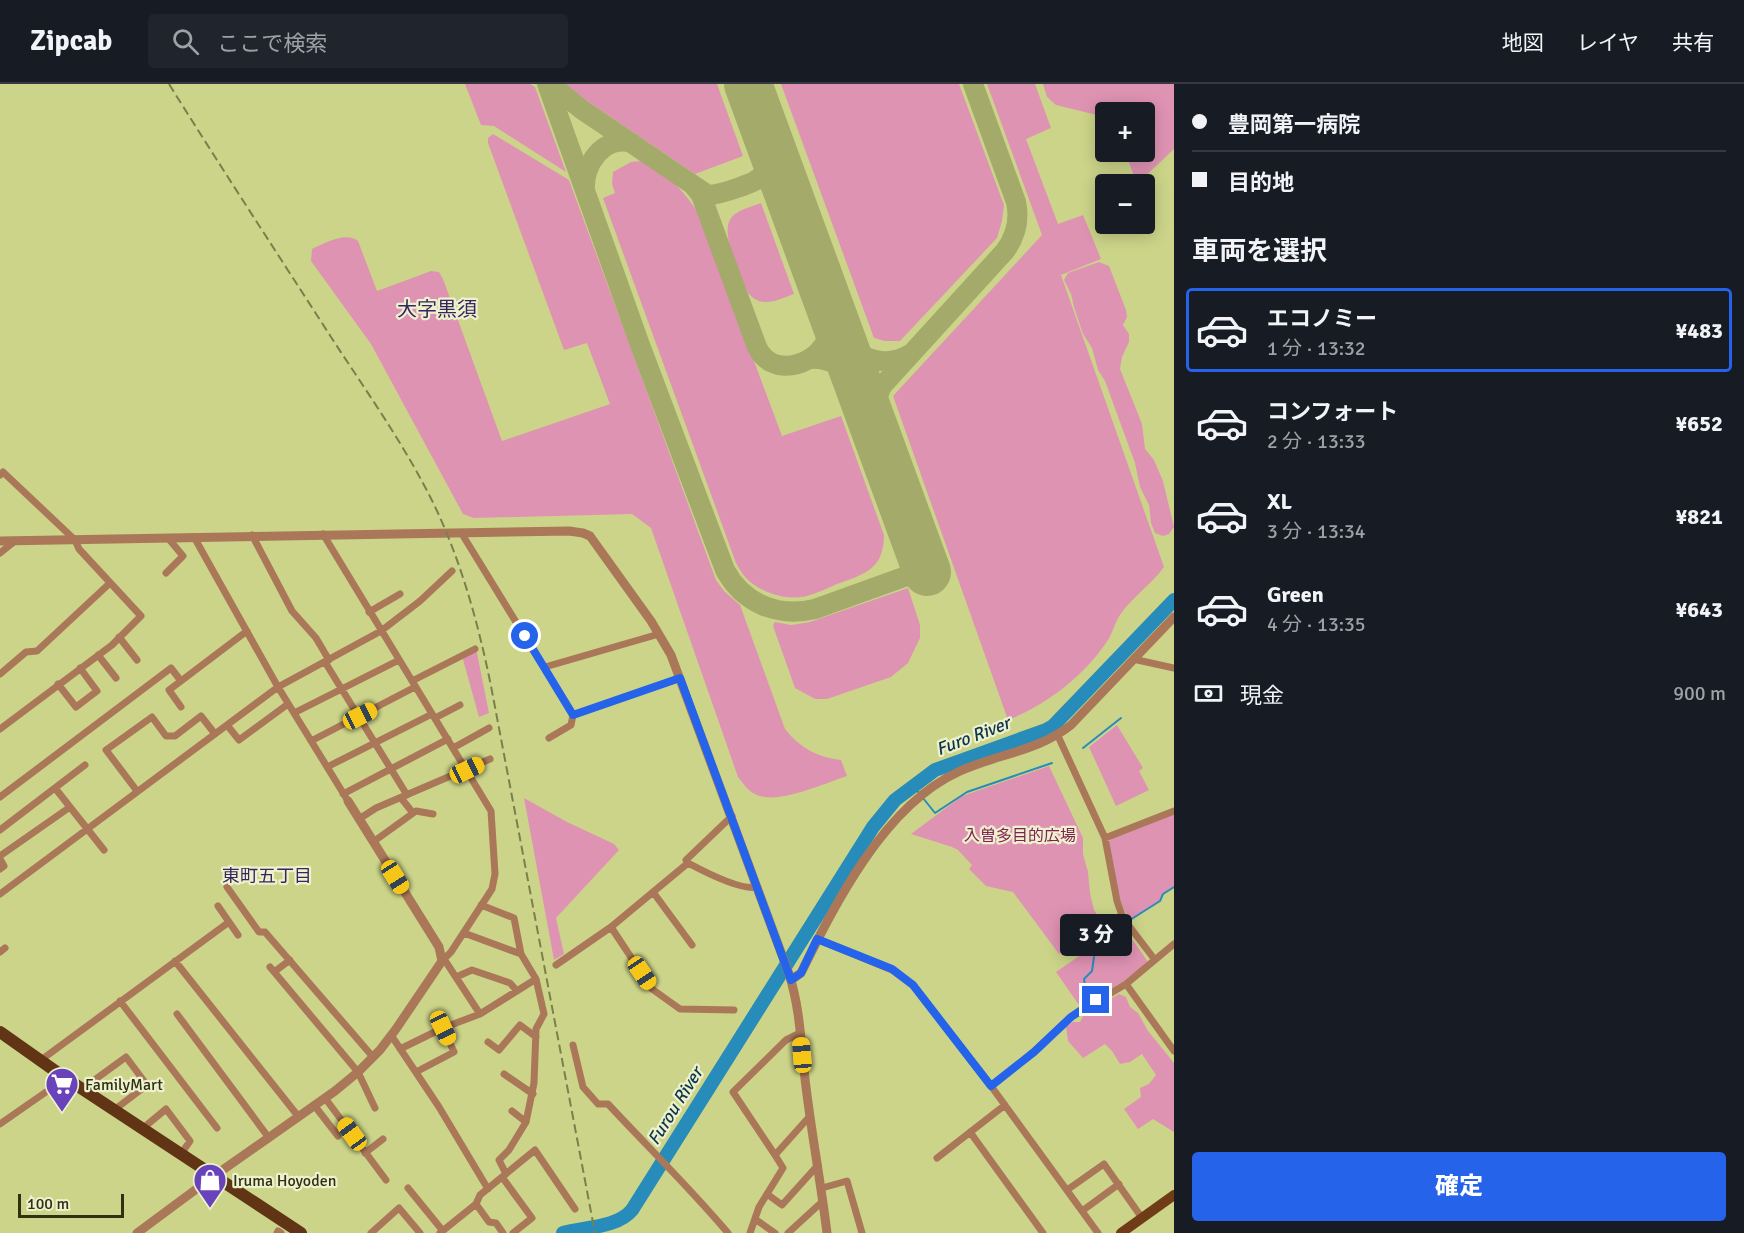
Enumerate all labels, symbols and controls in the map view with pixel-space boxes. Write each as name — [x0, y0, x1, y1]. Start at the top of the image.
search box — [148, 14, 568, 68]
text: Zipcab — [30, 24, 112, 58]
icon: search — [169, 25, 202, 58]
text: ここで検索 — [217, 30, 327, 57]
text: 地図 — [1502, 30, 1544, 56]
text: レイヤ — [1577, 30, 1639, 56]
text: 共有 — [1672, 30, 1714, 56]
map controls — [1095, 102, 1155, 234]
button: + — [1095, 102, 1155, 162]
text: 豊岡第一病院 — [1228, 111, 1360, 138]
text: 目的地 — [1228, 169, 1294, 196]
button: − — [1095, 174, 1155, 234]
text: 車両を選択 — [1192, 235, 1327, 268]
district label: 大字黒須 — [397, 297, 477, 322]
icon: car — [1195, 303, 1249, 357]
text: エコノミー — [1267, 305, 1377, 332]
text: ¥483 — [1675, 317, 1723, 344]
text: 1 分 · 13:32 — [1267, 336, 1366, 361]
icon: car — [1195, 396, 1249, 450]
text: コンフォート — [1267, 398, 1398, 425]
text: ¥652 — [1675, 410, 1723, 437]
text: 2 分 · 13:33 — [1267, 429, 1366, 454]
text: XL — [1267, 488, 1292, 515]
icon: car — [1195, 489, 1249, 543]
text: ¥821 — [1675, 503, 1723, 530]
text: 3 分 · 13:34 — [1267, 519, 1366, 544]
text: Green — [1267, 581, 1324, 608]
icon: car — [1195, 582, 1249, 636]
text: ¥643 — [1675, 596, 1723, 623]
text: 4 分 · 13:35 — [1267, 612, 1366, 637]
route start — [511, 622, 538, 649]
icon: cash — [1192, 677, 1225, 710]
text: 900 m — [1673, 681, 1726, 706]
text: 現金 — [1240, 682, 1284, 709]
car — [340, 700, 380, 732]
water label: Furo River — [933, 711, 1015, 760]
car — [447, 754, 487, 786]
park label: 入曽多目的広場 — [964, 826, 1076, 846]
car — [378, 857, 412, 897]
district label: 東町五丁目 — [222, 865, 312, 887]
callout: 3 分 — [1060, 913, 1132, 955]
text: 3 分 — [1078, 922, 1114, 947]
car — [624, 953, 660, 993]
route end — [1082, 986, 1109, 1013]
car — [427, 1008, 459, 1048]
car — [791, 1036, 813, 1074]
water label: Furou River — [643, 1061, 709, 1149]
supermarket icon: FamilyMart — [44, 1066, 80, 1113]
place label: FamilyMart — [85, 1075, 163, 1095]
car — [334, 1114, 370, 1154]
button: 確定 — [1192, 1152, 1726, 1221]
shop icon: Iruma Hoyoden — [192, 1162, 228, 1209]
place label: Iruma Hoyoden — [233, 1171, 336, 1191]
scale bar — [18, 1191, 124, 1218]
text: 100 m — [27, 1194, 69, 1214]

